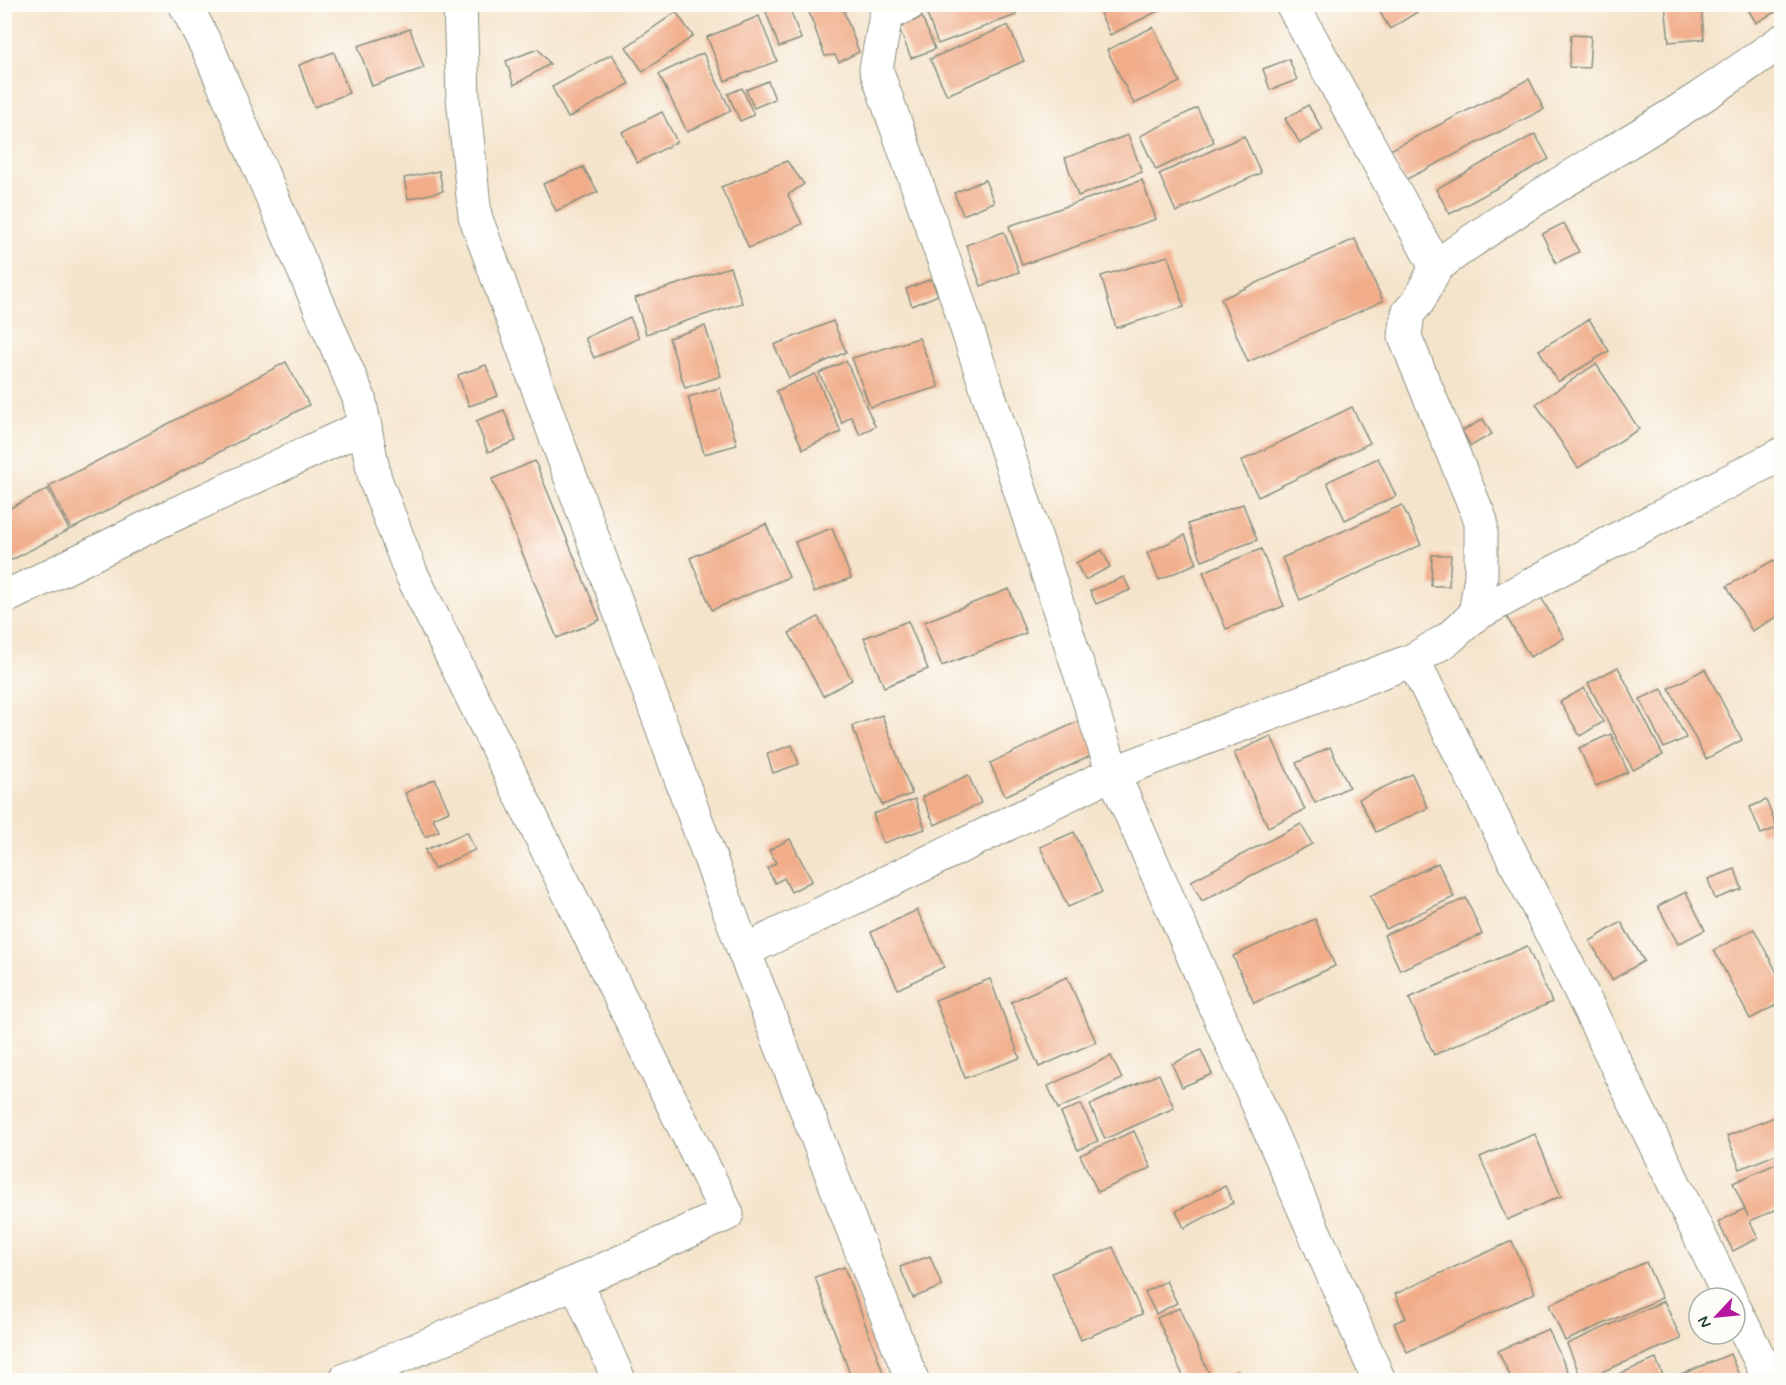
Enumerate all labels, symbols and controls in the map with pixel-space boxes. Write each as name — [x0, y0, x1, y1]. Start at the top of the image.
north arrow — [1687, 1286, 1747, 1346]
text: N — [1693, 1313, 1717, 1331]

